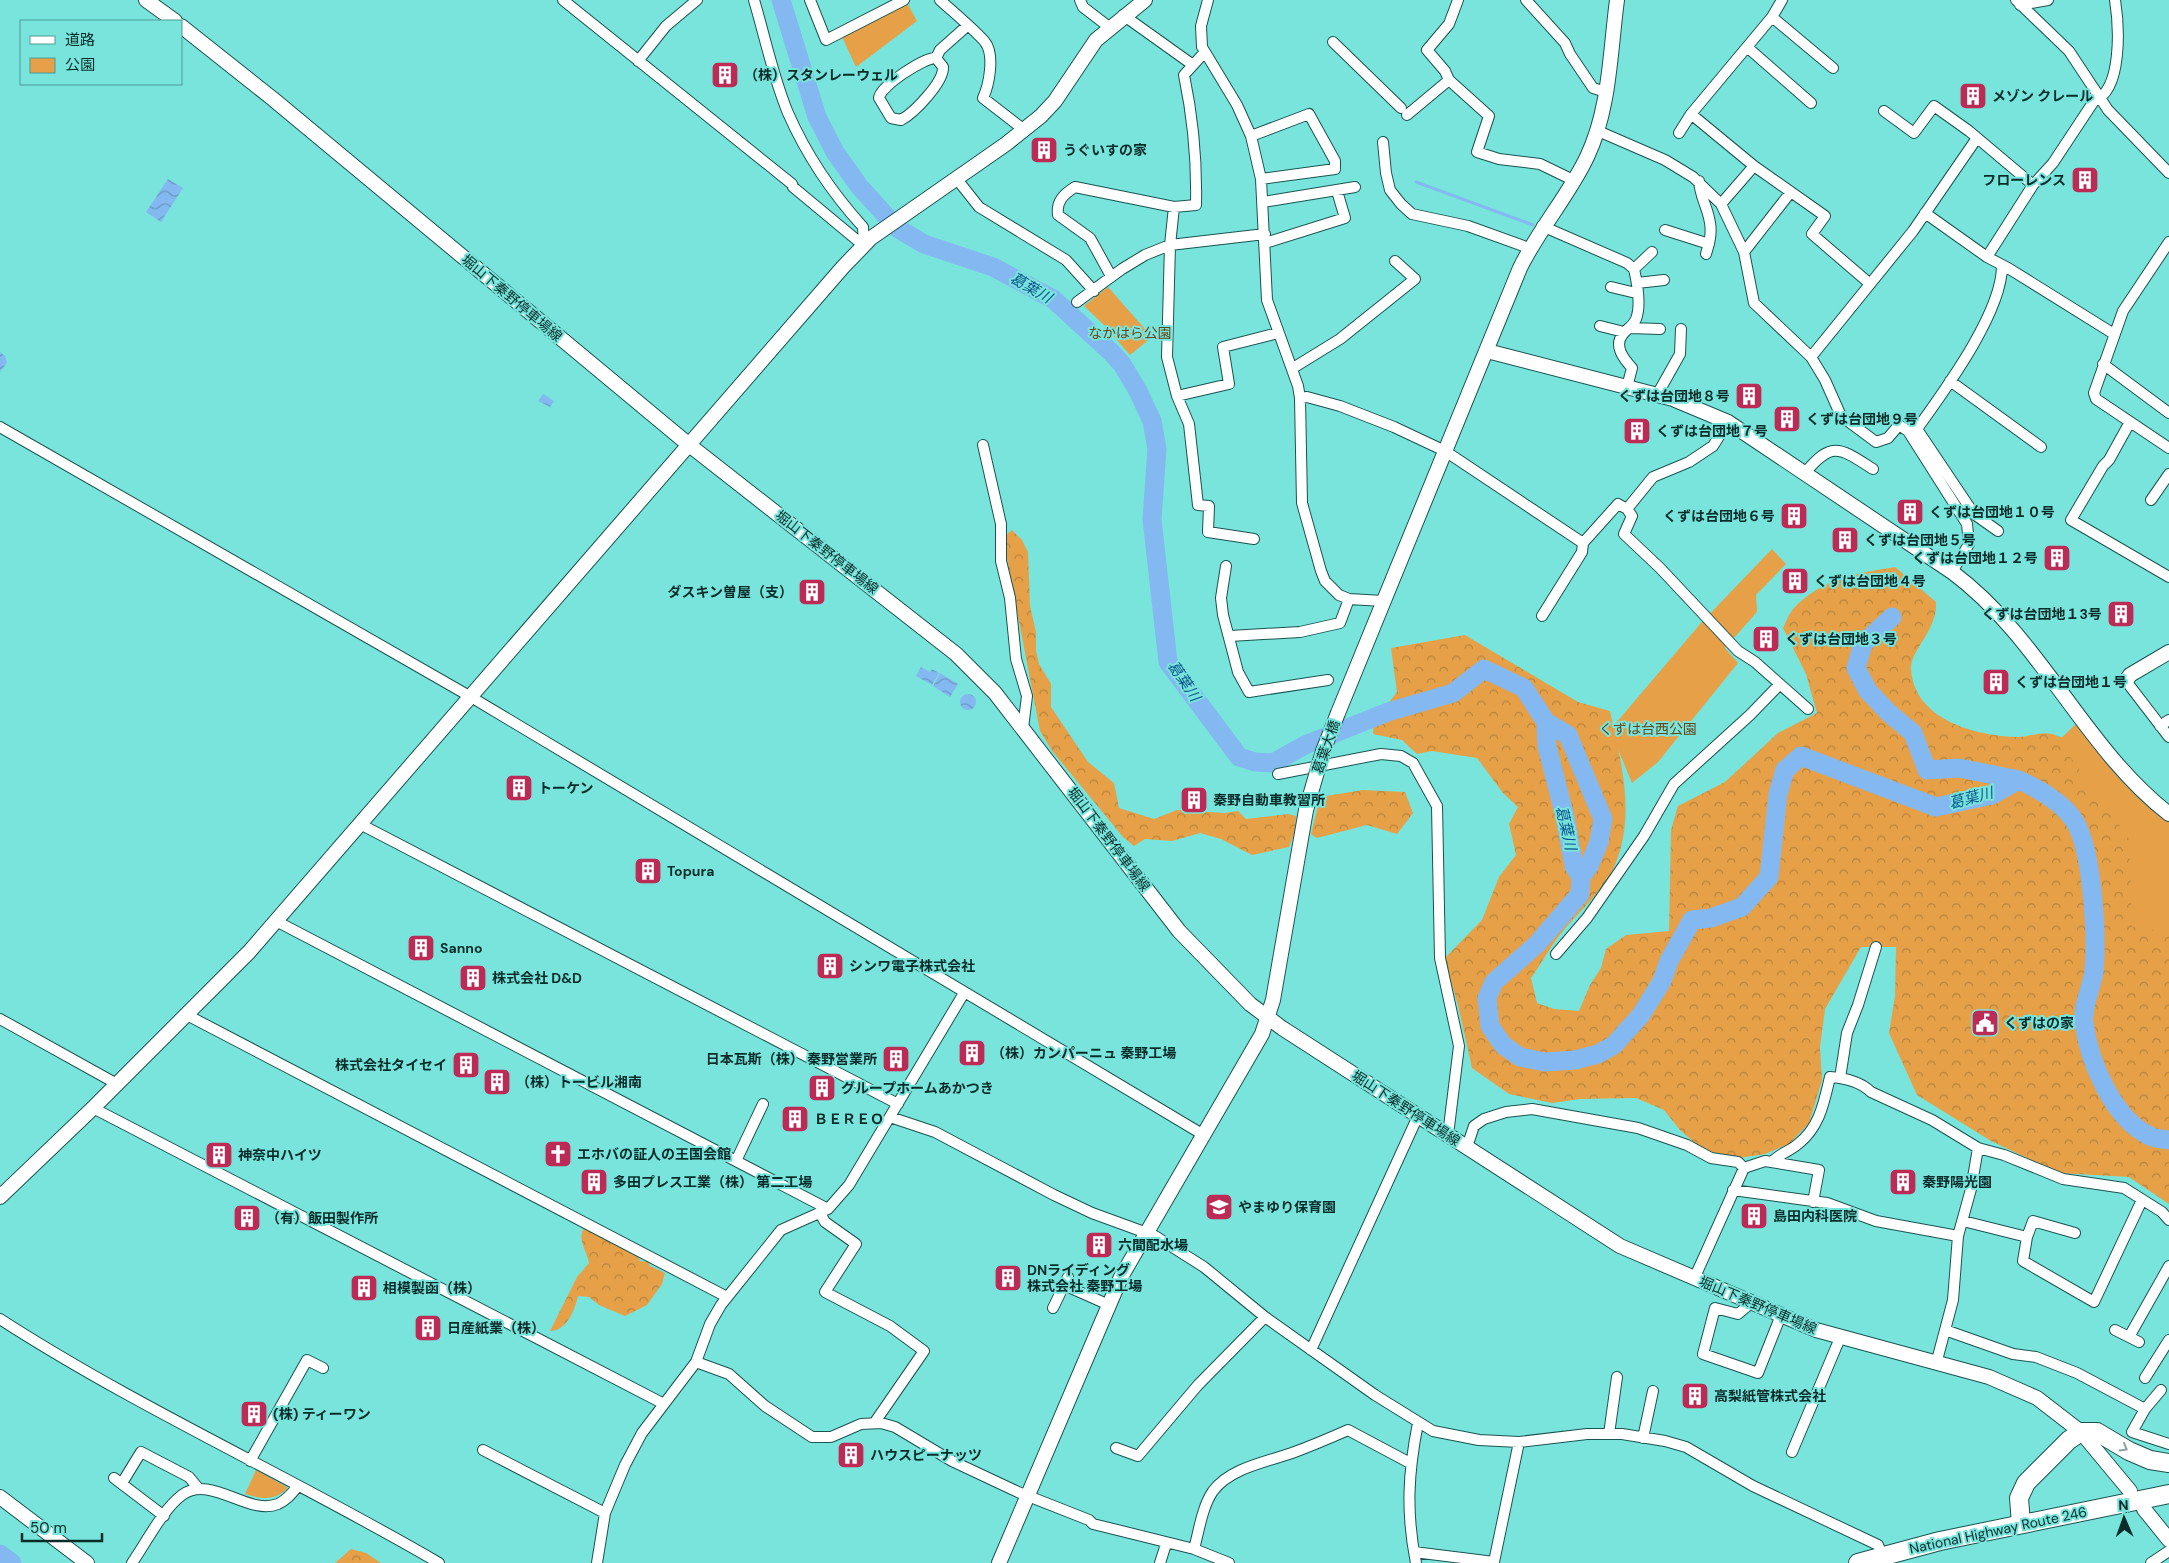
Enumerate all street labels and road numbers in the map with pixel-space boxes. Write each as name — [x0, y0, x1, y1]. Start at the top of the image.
street label: 堀山下秦野停車場線 — [458, 251, 566, 345]
street label: 堀山下秦野停車場線 — [772, 506, 882, 598]
street label: 葛葉大橋 — [1308, 718, 1344, 776]
street label: 堀山下秦野停車場線 — [1064, 783, 1154, 895]
street label: 堀山下秦野停車場線 — [1348, 1066, 1464, 1150]
street label: 堀山下秦野停車場線 — [1696, 1272, 1820, 1338]
street label: National Highway Route 246 — [1908, 1502, 2088, 1558]

